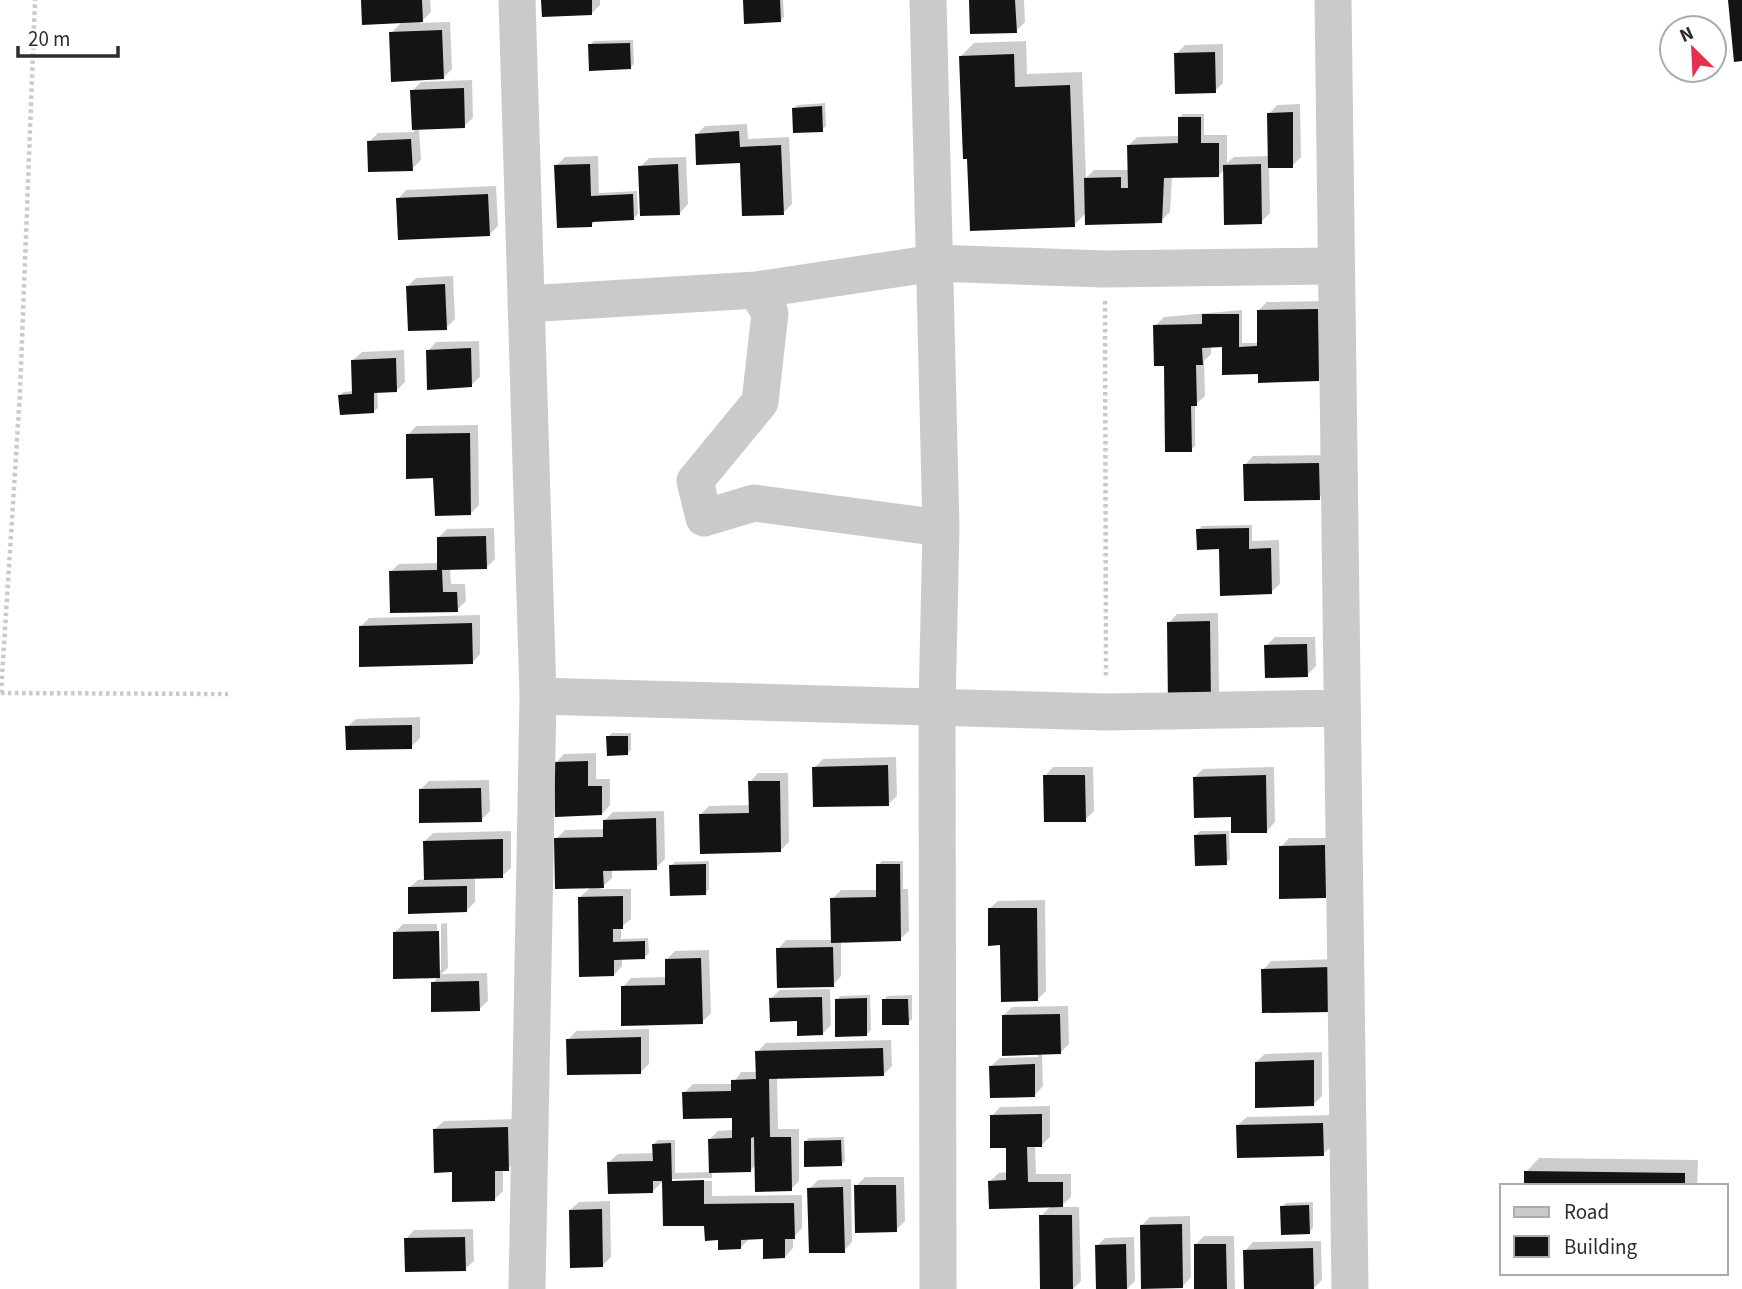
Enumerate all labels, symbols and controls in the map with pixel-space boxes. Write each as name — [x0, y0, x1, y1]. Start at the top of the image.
scale bar — [18, 14, 117, 58]
north arrow — [1658, 14, 1728, 84]
text: N — [1675, 20, 1698, 50]
text: 20 m — [28, 24, 70, 54]
legend — [1500, 1184, 1728, 1275]
text: Road — [1564, 1197, 1609, 1227]
text: Building — [1564, 1232, 1638, 1262]

